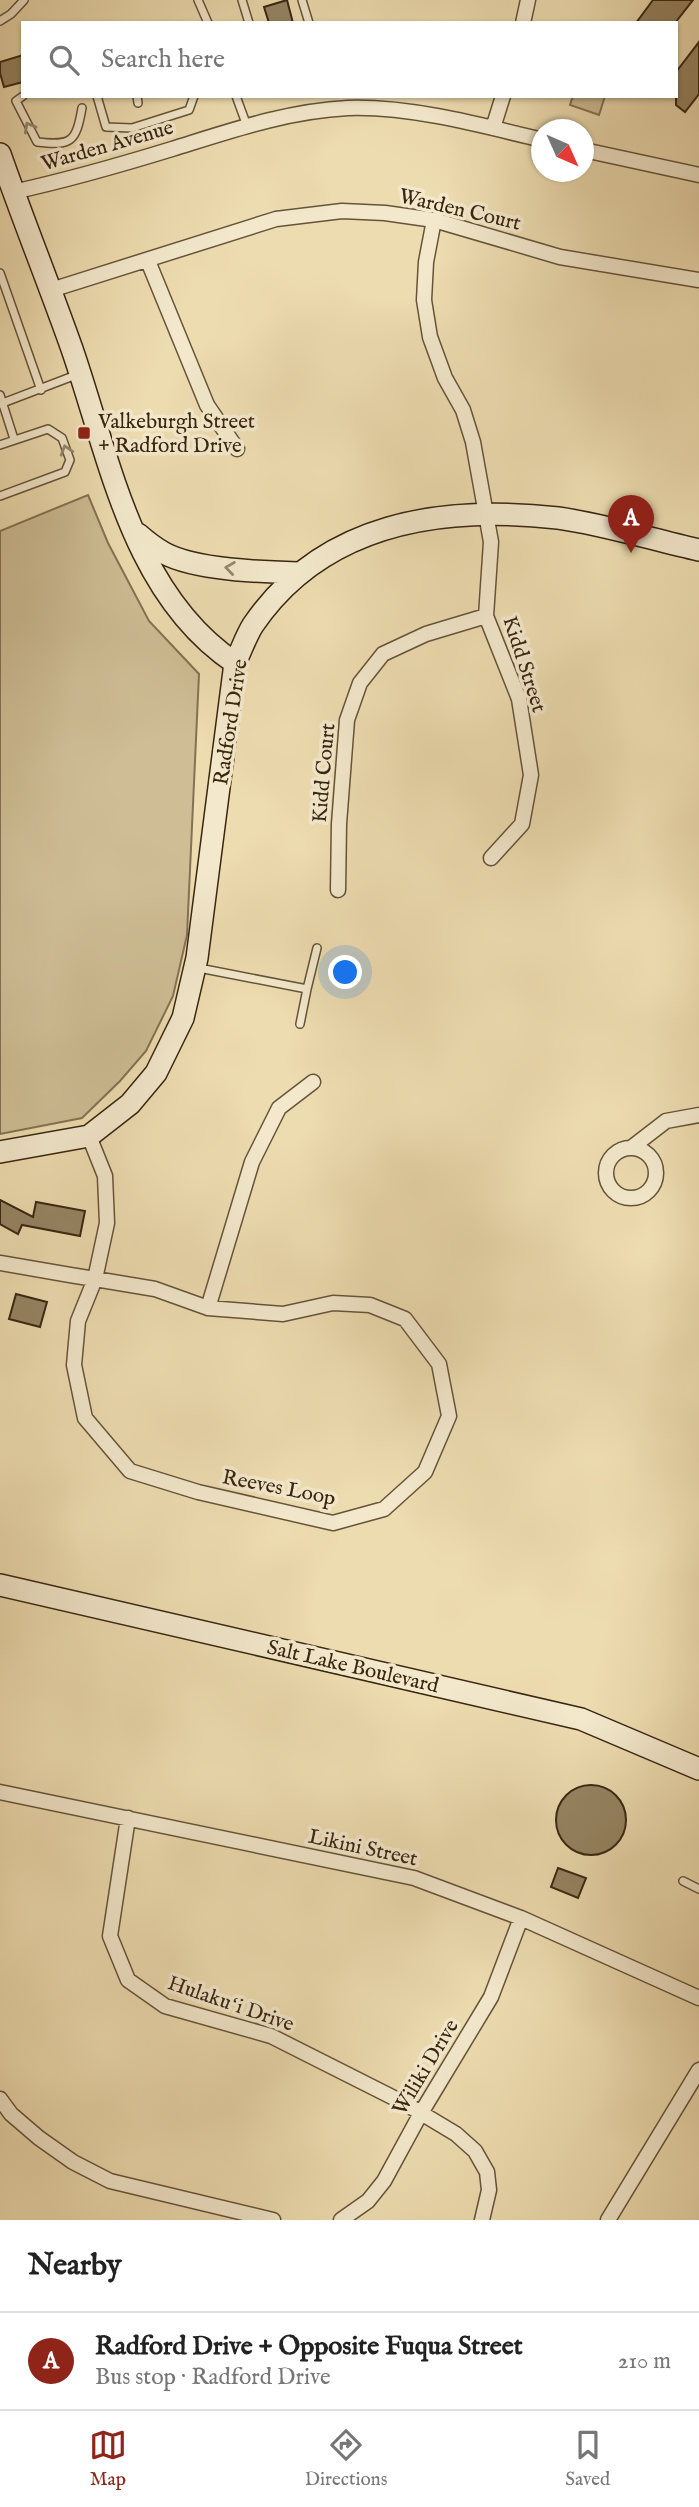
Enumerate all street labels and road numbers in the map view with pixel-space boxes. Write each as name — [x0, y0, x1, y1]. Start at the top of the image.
street label: Warden Avenue — [38, 115, 177, 178]
street label: Warden Court — [396, 183, 523, 238]
street label: Kidd Street — [495, 613, 552, 716]
street label: Radford Drive — [208, 657, 255, 787]
street label: Kidd Court — [307, 722, 342, 824]
street label: Reeves Loop — [220, 1464, 338, 1513]
street label: Salt Lake Boulevard — [264, 1635, 442, 1701]
street label: Likini Street — [306, 1824, 420, 1873]
street label: Hulakuʻi Drive — [164, 1970, 298, 2039]
street label: Wiliki Drive — [387, 2014, 466, 2121]

